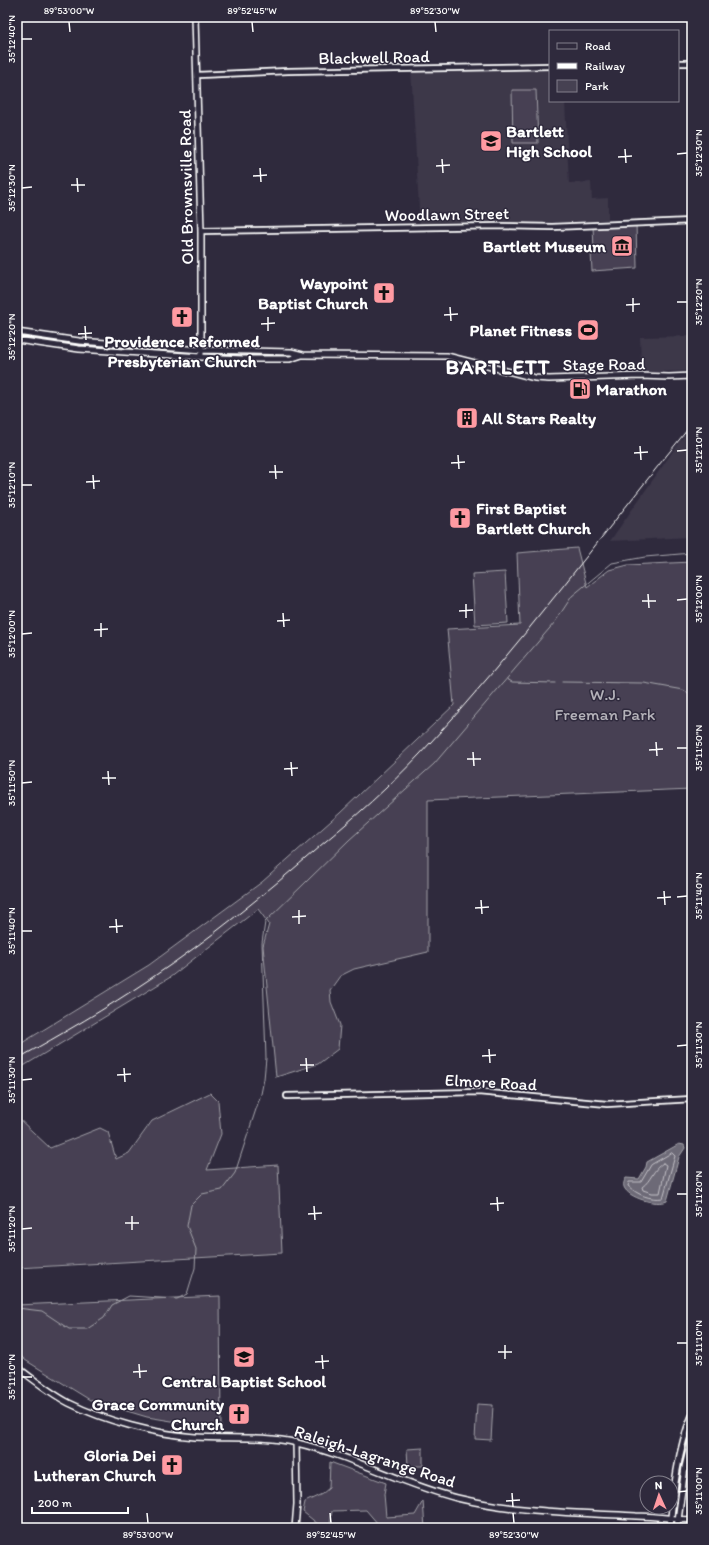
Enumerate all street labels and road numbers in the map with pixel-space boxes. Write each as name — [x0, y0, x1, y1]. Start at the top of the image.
street label: Blackwell Road — [318, 46, 430, 68]
street label: Old Brownsville Road — [175, 109, 197, 265]
street label: Woodlawn Street — [385, 203, 509, 225]
street label: Stage Road — [563, 353, 646, 375]
street label: Elmore Road — [444, 1070, 538, 1094]
street label: Raleigh-Lagrange Road — [292, 1420, 458, 1492]

